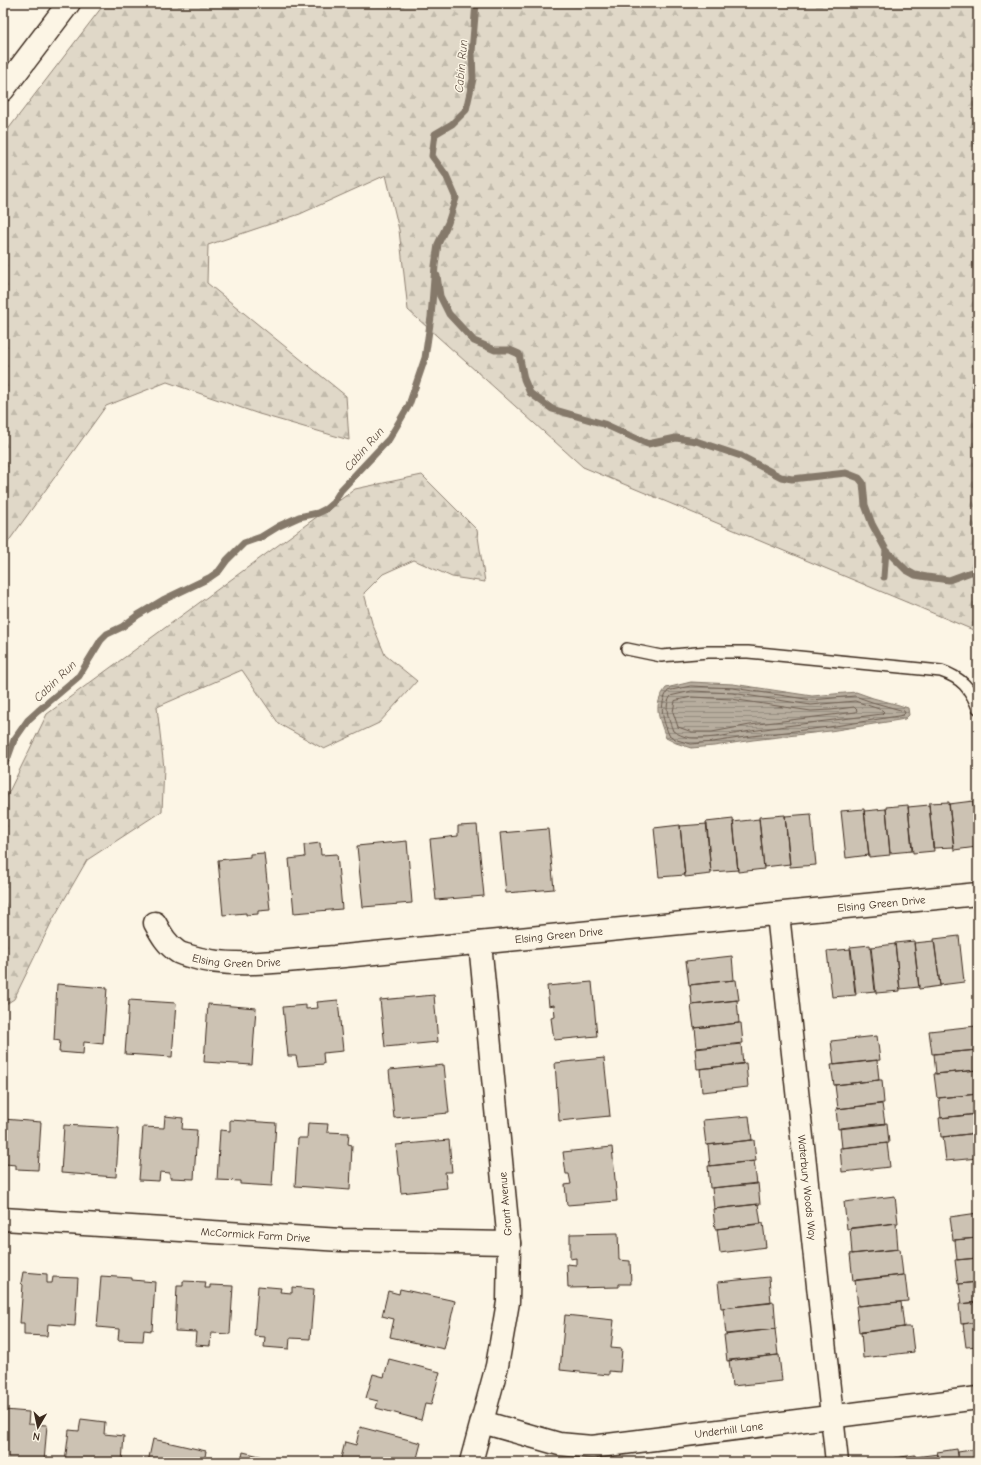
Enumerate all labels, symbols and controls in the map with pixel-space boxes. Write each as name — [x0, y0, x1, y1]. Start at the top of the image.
water label: Cabin Run — [452, 38, 470, 93]
water label: Cabin Run — [341, 424, 387, 474]
water label: Cabin Run — [31, 657, 79, 705]
street label: Elsing Green Drive — [837, 893, 926, 915]
street label: Elsing Green Drive — [514, 925, 604, 946]
street label: Elsing Green Drive — [191, 951, 281, 970]
street label: Waterbury Woods Way — [795, 1134, 819, 1241]
street label: Grant Avenue — [496, 1171, 515, 1236]
street label: McCormick Farm Drive — [200, 1225, 311, 1245]
north arrow — [18, 1407, 58, 1447]
street label: Underhill Lane — [694, 1419, 764, 1441]
text: N — [32, 1429, 41, 1443]

